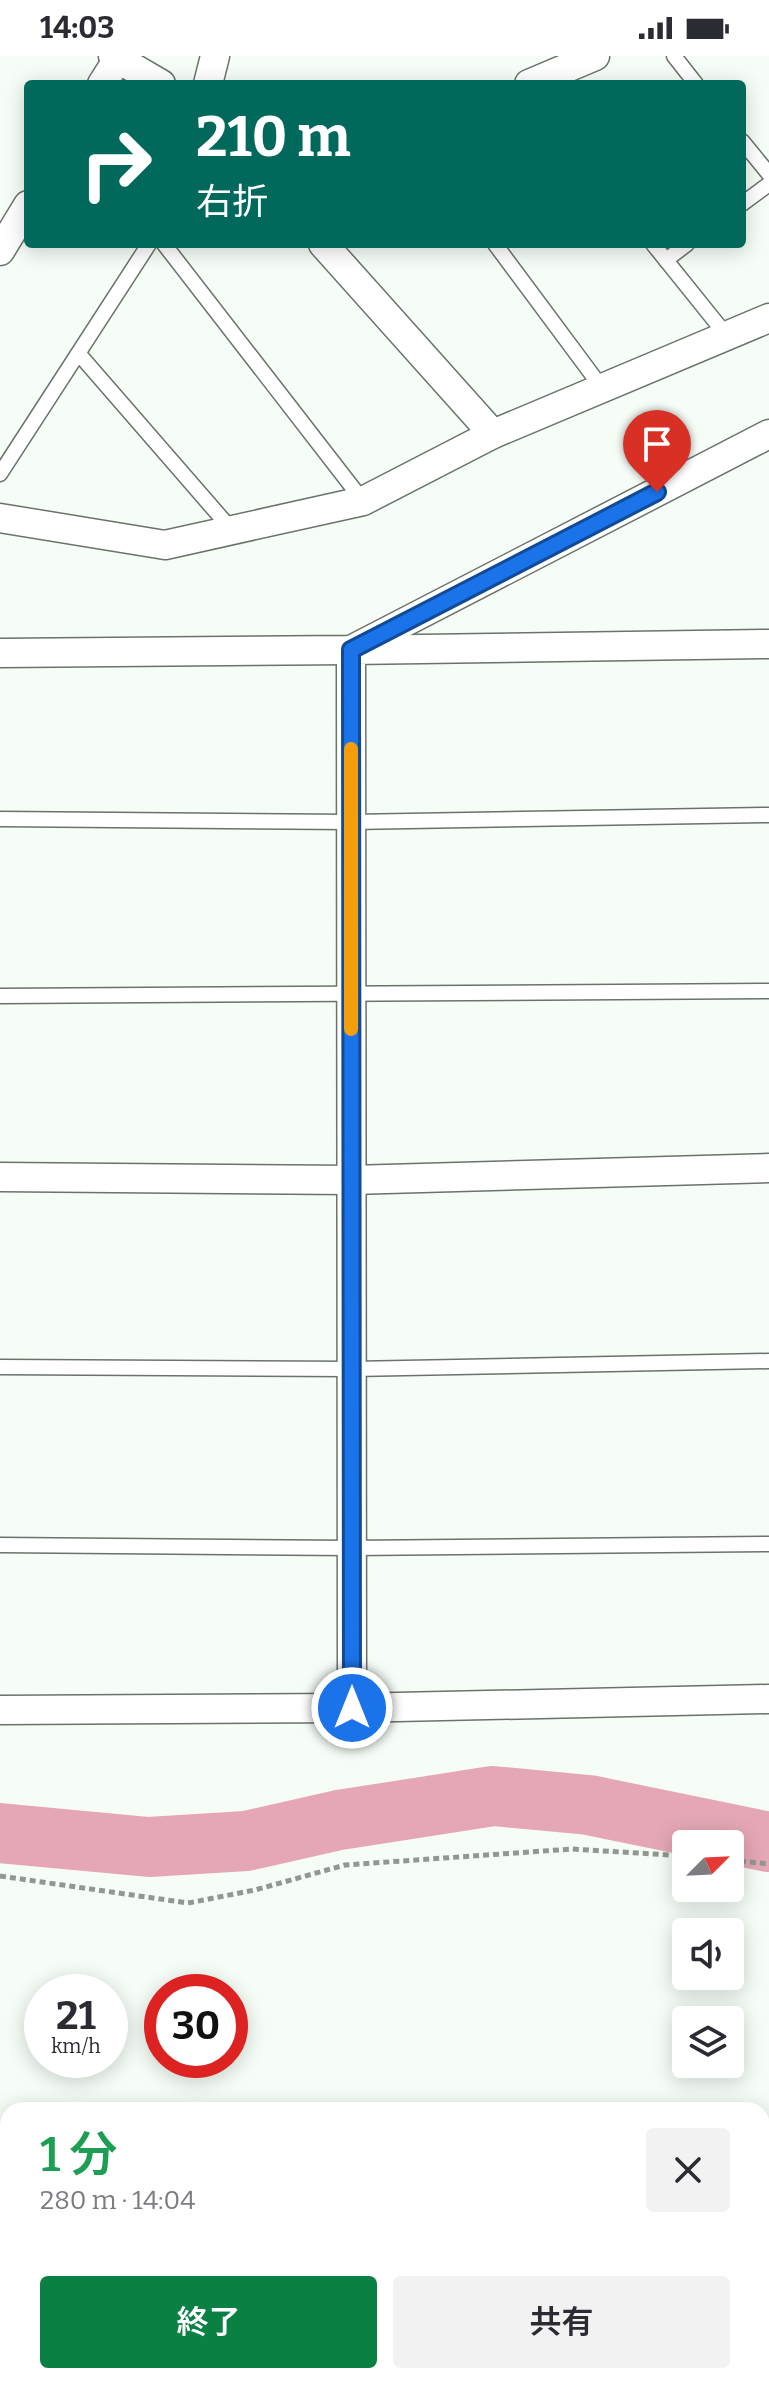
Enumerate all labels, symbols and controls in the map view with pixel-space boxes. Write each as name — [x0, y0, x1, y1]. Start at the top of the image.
text: 14:03 — [40, 10, 115, 46]
text: 210 m — [196, 104, 351, 171]
icon: right — [64, 112, 168, 216]
text: 右折 — [196, 180, 268, 224]
pin — [623, 410, 691, 492]
icon: arrive — [635, 422, 679, 466]
position arrow — [310, 1666, 394, 1750]
north arrow — [672, 1830, 744, 1902]
map controls — [672, 1830, 744, 2078]
button: sound — [672, 1918, 744, 1990]
speed limit sign: 30 — [144, 1974, 248, 2078]
text: 21 — [56, 1992, 96, 2040]
button: layers — [672, 2006, 744, 2078]
text: km/h — [51, 2034, 101, 2058]
text: 1 分 — [40, 2126, 117, 2184]
button: close — [646, 2128, 730, 2212]
text: 280 m · 14:04 — [40, 2185, 195, 2216]
button: 終了 — [40, 2276, 377, 2368]
button: 共有 — [393, 2276, 730, 2368]

